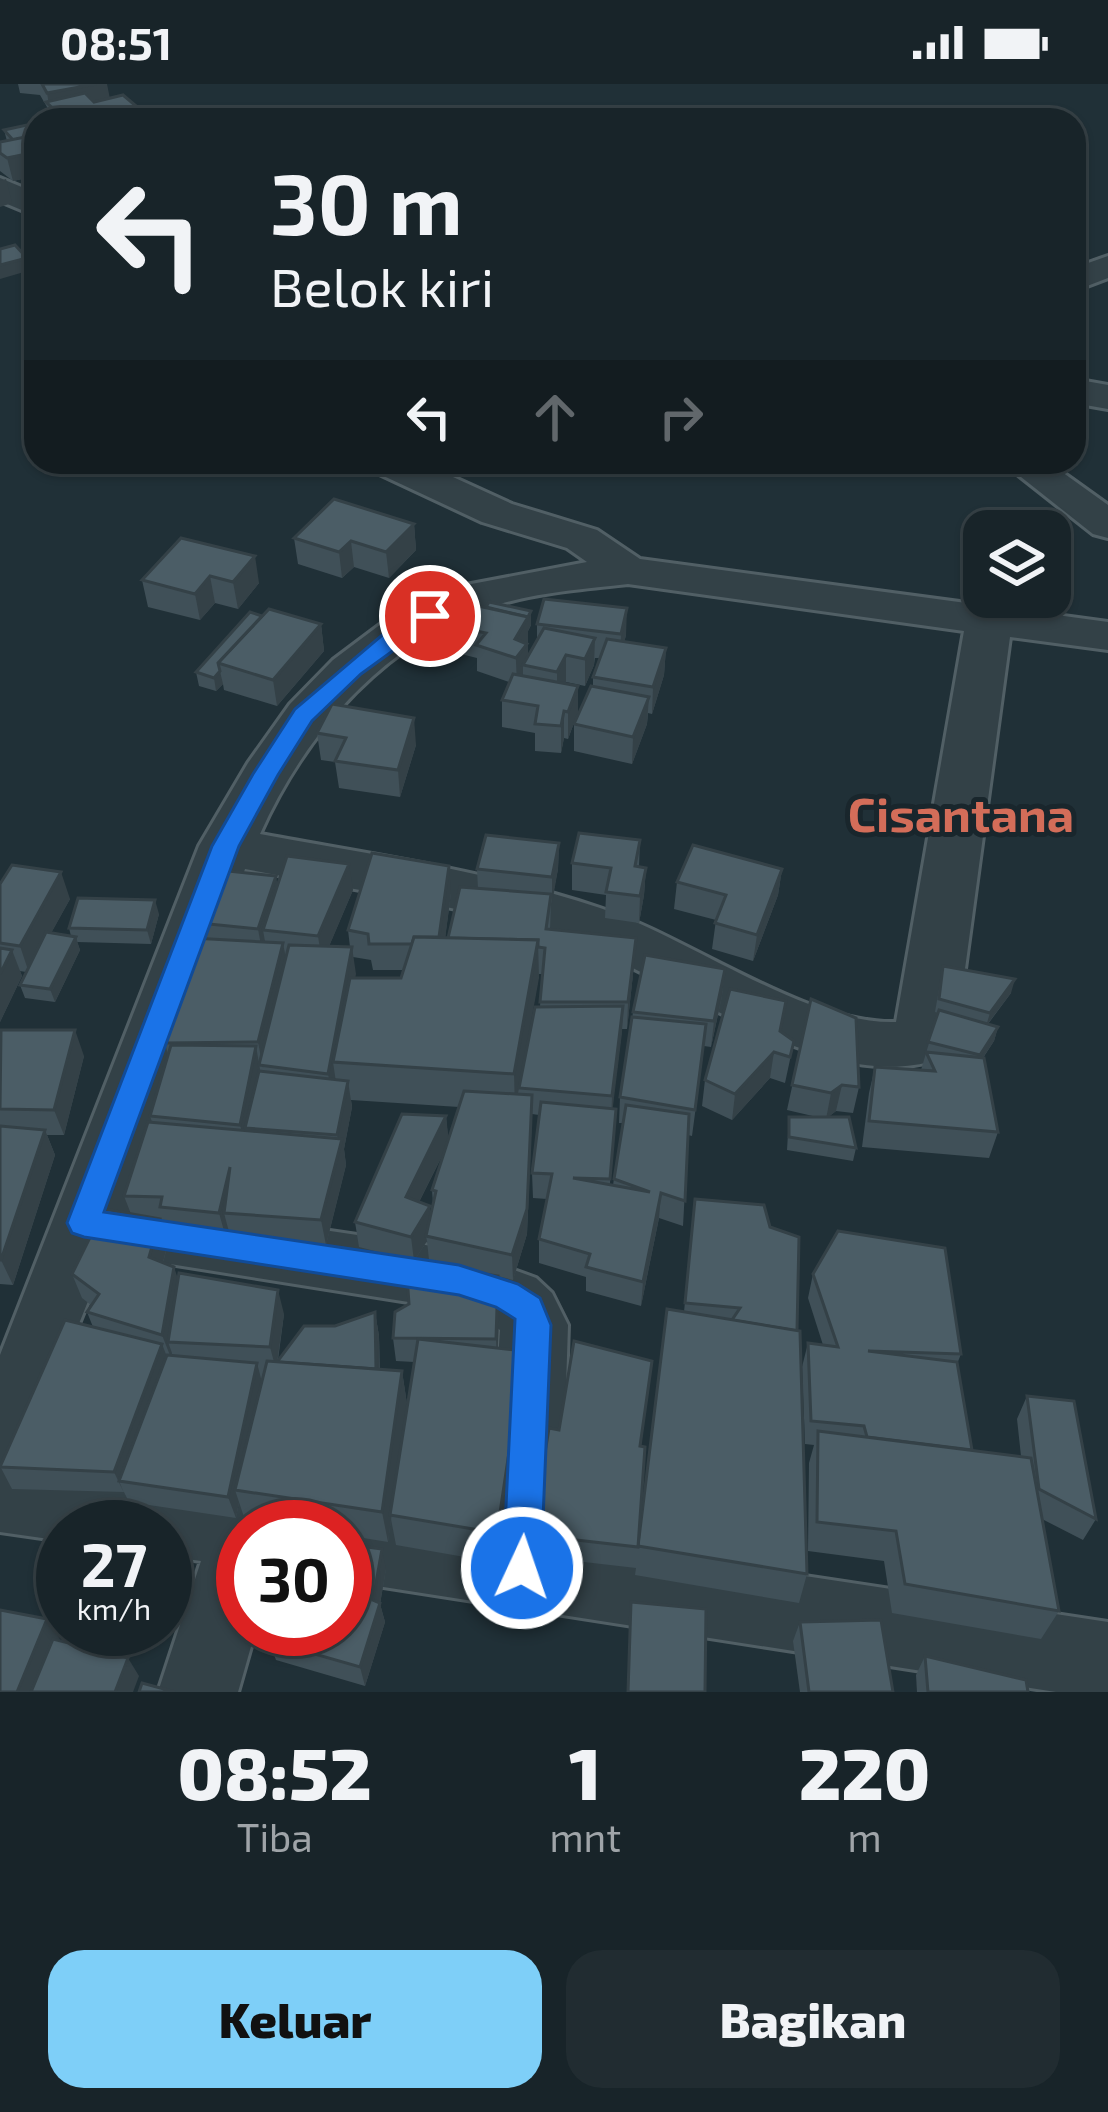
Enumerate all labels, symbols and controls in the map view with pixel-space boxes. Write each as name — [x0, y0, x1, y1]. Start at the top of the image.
text: 08:51 — [60, 15, 172, 69]
text: 30 m — [270, 151, 463, 252]
icon: left — [72, 156, 228, 312]
text: Belok kiri — [270, 253, 494, 318]
icon: left — [396, 384, 462, 450]
icon: ahead — [522, 384, 588, 450]
icon: right — [648, 384, 714, 450]
map controls — [963, 510, 1071, 618]
button: layers — [963, 510, 1071, 618]
pin — [379, 565, 481, 667]
icon: arrive — [397, 583, 463, 649]
district label: Cisantana — [848, 784, 1074, 842]
speed limit sign: 30 — [216, 1500, 372, 1656]
position arrow — [459, 1505, 585, 1631]
text: 27 — [81, 1527, 147, 1599]
text: km/h — [77, 1590, 151, 1626]
text: 08:52 — [178, 1728, 372, 1814]
text: 1 — [569, 1728, 602, 1814]
text: 220 — [799, 1728, 930, 1814]
text: Tiba — [237, 1813, 313, 1860]
text: mnt — [549, 1813, 621, 1860]
text: m — [847, 1813, 882, 1860]
button: Keluar — [48, 1950, 542, 2088]
button: Bagikan — [566, 1950, 1060, 2088]

